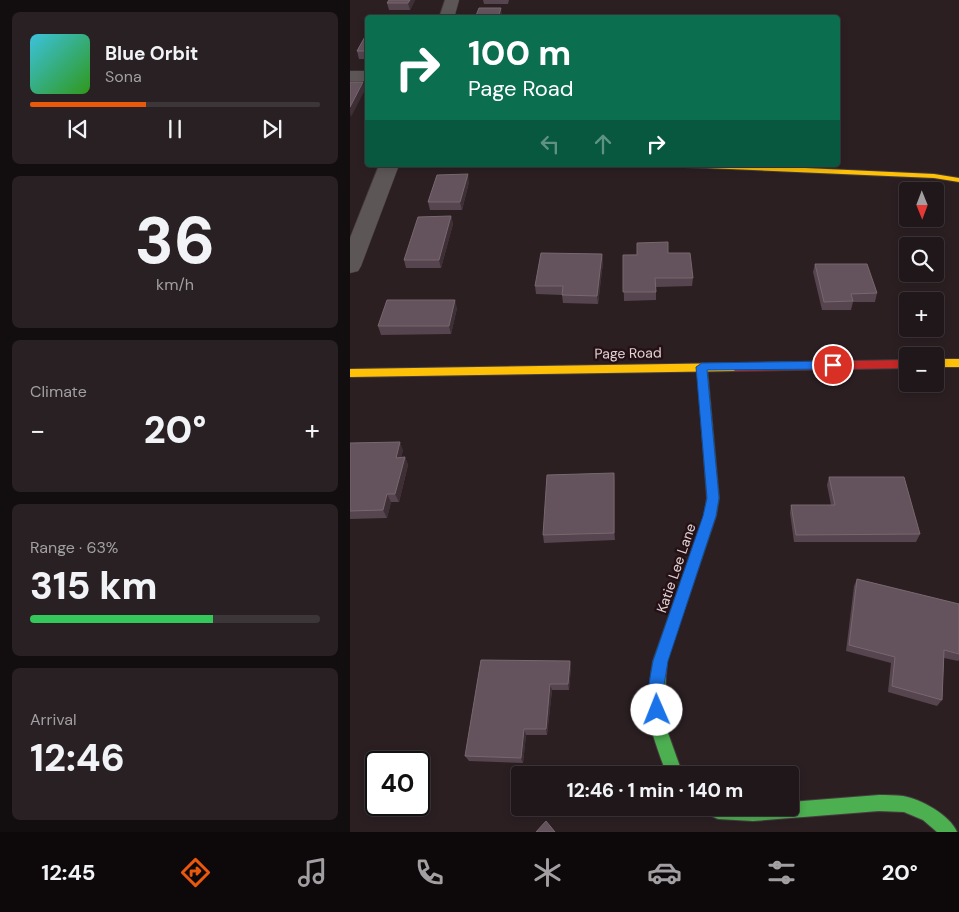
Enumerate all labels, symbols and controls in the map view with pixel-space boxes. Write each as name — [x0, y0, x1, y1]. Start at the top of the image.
text: 100 m — [468, 30, 571, 76]
icon: right — [385, 35, 450, 100]
text: Blue Orbit — [105, 41, 198, 66]
text: Sona — [105, 66, 142, 87]
text: Page Road — [468, 74, 574, 103]
icon: previous — [64, 115, 92, 143]
icon: pause — [161, 115, 189, 143]
icon: next — [258, 115, 286, 143]
icon: left — [536, 130, 564, 158]
icon: ahead — [589, 130, 617, 158]
icon: right — [642, 130, 670, 158]
north arrow — [899, 182, 944, 228]
map controls — [899, 182, 944, 392]
text: 36 — [135, 199, 215, 283]
button: search — [899, 237, 944, 282]
text: km/h — [156, 274, 194, 295]
button: + — [899, 292, 944, 337]
street label: Page Road — [594, 343, 662, 363]
pin — [812, 344, 854, 386]
button: − — [899, 347, 944, 392]
icon: arrive — [819, 351, 847, 379]
text: Climate — [30, 381, 87, 402]
text: 20° — [144, 405, 206, 455]
text: − — [30, 412, 45, 449]
text: + — [305, 412, 320, 449]
street label: Katie Lee Lane — [652, 521, 700, 615]
text: Range · 63% — [30, 537, 118, 558]
text: 315 km — [30, 561, 157, 611]
position arrow — [630, 683, 682, 735]
text: Arrival — [30, 709, 77, 730]
text: 12:46 — [30, 733, 125, 783]
speed limit sign: 40 — [365, 751, 430, 816]
text: 12:46 · 1 min · 140 m — [567, 778, 743, 803]
icon: directions — [178, 855, 213, 890]
icon: music — [295, 855, 330, 890]
icon: phone — [412, 855, 447, 890]
icon: climate — [530, 855, 565, 890]
icon: car — [647, 855, 682, 890]
icon: filters — [764, 855, 799, 890]
text: 12:45 — [41, 858, 95, 887]
text: 20° — [882, 858, 918, 887]

